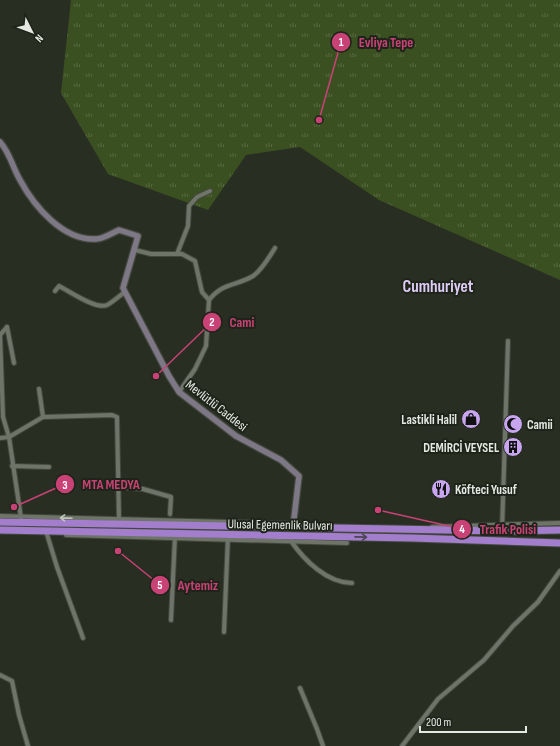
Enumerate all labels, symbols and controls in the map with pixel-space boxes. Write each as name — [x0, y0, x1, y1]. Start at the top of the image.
north arrow — [12, 12, 52, 52]
callout: Evliya Tepe — [331, 29, 422, 55]
text: N — [32, 32, 46, 45]
text: Evliya Tepe — [359, 34, 413, 51]
text: 1 — [339, 35, 344, 50]
district label: Cumhuriyet — [403, 277, 474, 297]
callout: Cami — [202, 309, 263, 335]
text: Cami — [230, 314, 255, 331]
text: 2 — [209, 315, 215, 330]
street label: Mevlütlü Caddesi — [182, 377, 250, 435]
shop icon: Lastikli Halil — [460, 408, 482, 430]
place label: Lastikli Halil — [401, 412, 457, 428]
mosque icon: Camii — [502, 413, 524, 435]
place label: Camii — [527, 417, 553, 433]
building icon: DEMİRCİ VEYSEL — [502, 436, 524, 458]
place label: DEMİRCİ VEYSEL — [423, 440, 499, 456]
callout: MTA MEDYA — [55, 471, 148, 497]
text: MTA MEDYA — [82, 476, 140, 493]
text: 3 — [62, 478, 68, 493]
restaurant icon: Köfteci Yusuf — [430, 478, 452, 500]
place label: Köfteci Yusuf — [455, 482, 518, 498]
one-way arrow — [60, 514, 73, 521]
street label: Ulusal Egemenlik Bulvarı — [227, 516, 333, 534]
callout: Trafik Polisi — [452, 516, 544, 542]
text: Trafik Polisi — [480, 521, 536, 538]
text: 4 — [459, 522, 465, 537]
one-way arrow — [354, 533, 367, 541]
callout: Aytemiz — [150, 572, 227, 598]
text: Aytemiz — [177, 577, 219, 594]
text: 5 — [157, 578, 163, 593]
scale bar — [420, 708, 526, 734]
text: 200 m — [426, 715, 452, 730]

